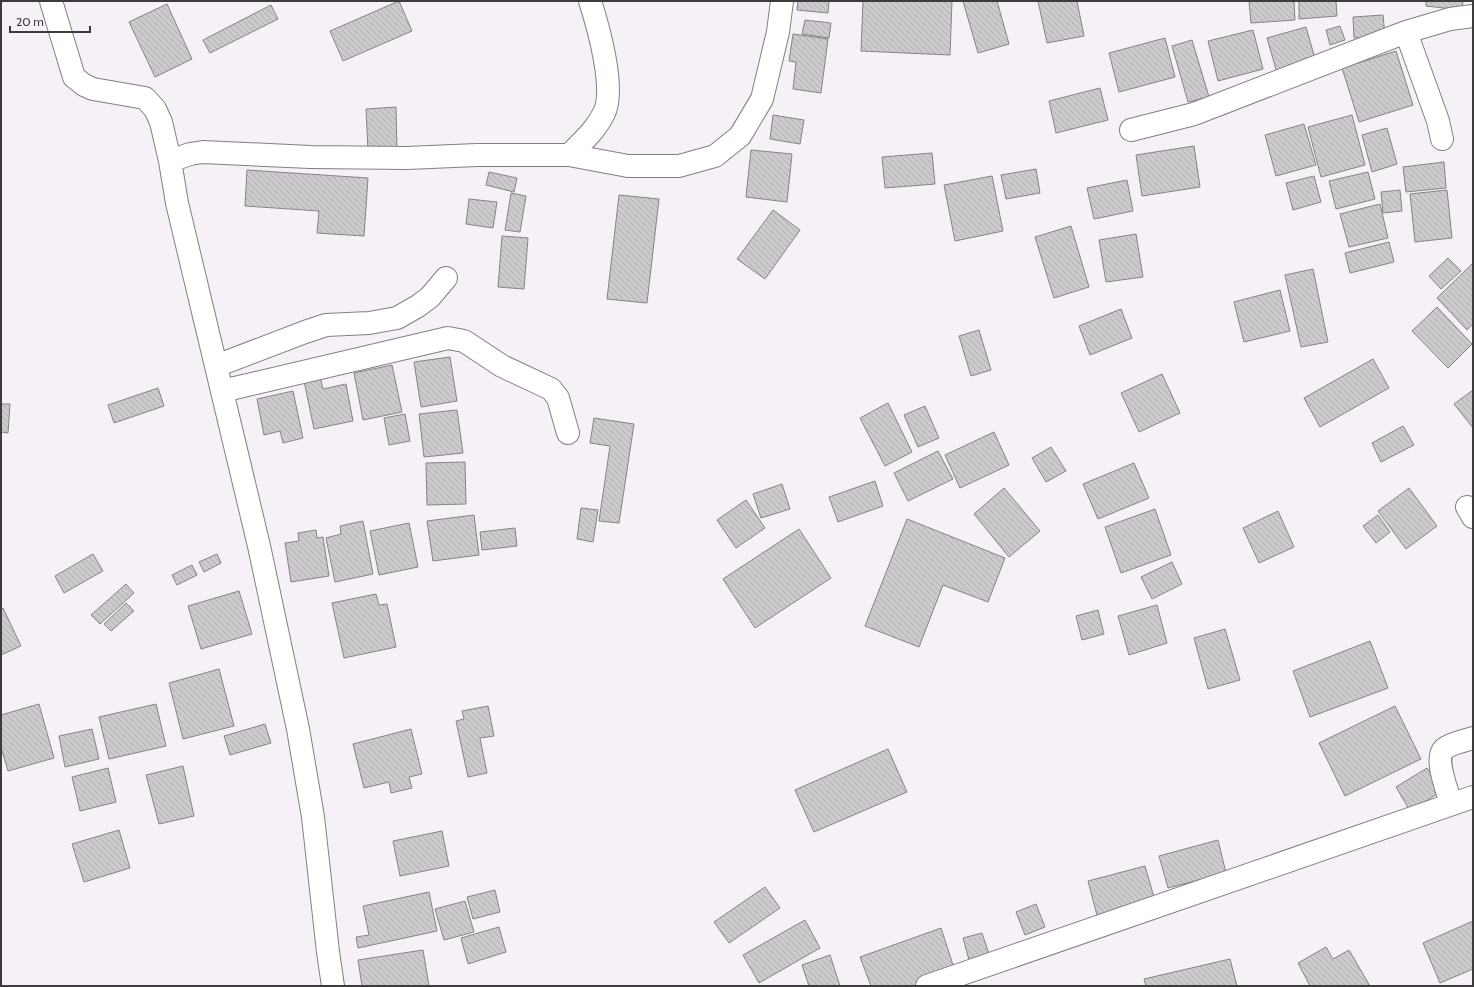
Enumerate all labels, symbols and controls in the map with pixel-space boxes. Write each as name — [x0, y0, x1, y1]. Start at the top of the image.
scale bar — [10, 8, 90, 34]
text: 20 m — [16, 14, 44, 29]

